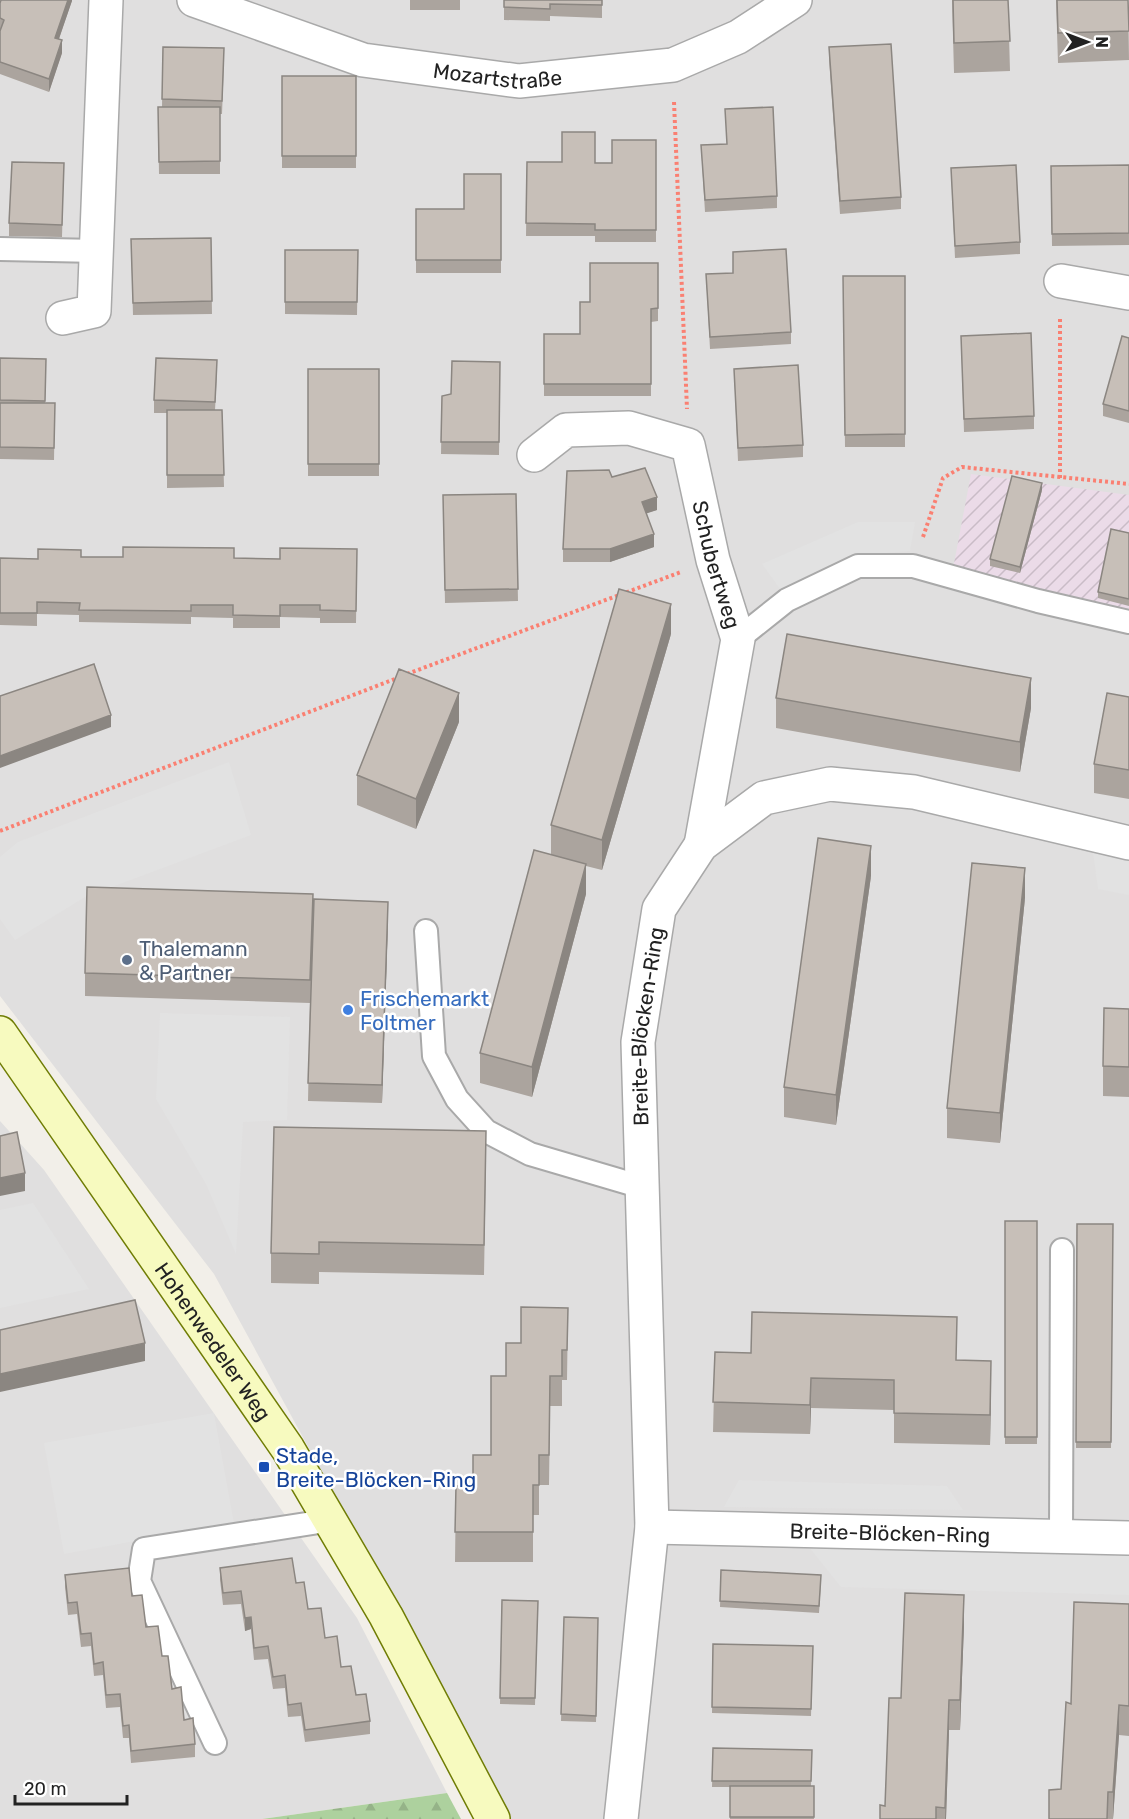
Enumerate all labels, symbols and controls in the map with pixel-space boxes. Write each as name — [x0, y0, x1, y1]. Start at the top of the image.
north arrow — [1057, 12, 1117, 72]
text: N — [1092, 36, 1111, 48]
street label: Mozartstraße — [432, 57, 563, 93]
street label: Schubertweg — [688, 498, 746, 631]
street label: Breite-Blöcken-Ring — [625, 925, 668, 1126]
place label: Thalemann & Partner — [139, 936, 248, 985]
marker: Thalemann & Partner — [120, 953, 134, 967]
place label: Frischemarkt Foltmer — [360, 986, 489, 1035]
marker: Frischemarkt Foltmer — [341, 1003, 355, 1017]
street label: Hohenwedeler Weg — [150, 1257, 277, 1425]
place label: Stade, Breite-Blöcken-Ring — [276, 1443, 476, 1492]
marker: Stade, Breite-Blöcken-Ring — [257, 1460, 271, 1474]
street label: Breite-Blöcken-Ring — [789, 1518, 990, 1547]
scale bar — [15, 1768, 128, 1806]
text: 20 m — [24, 1778, 66, 1800]

